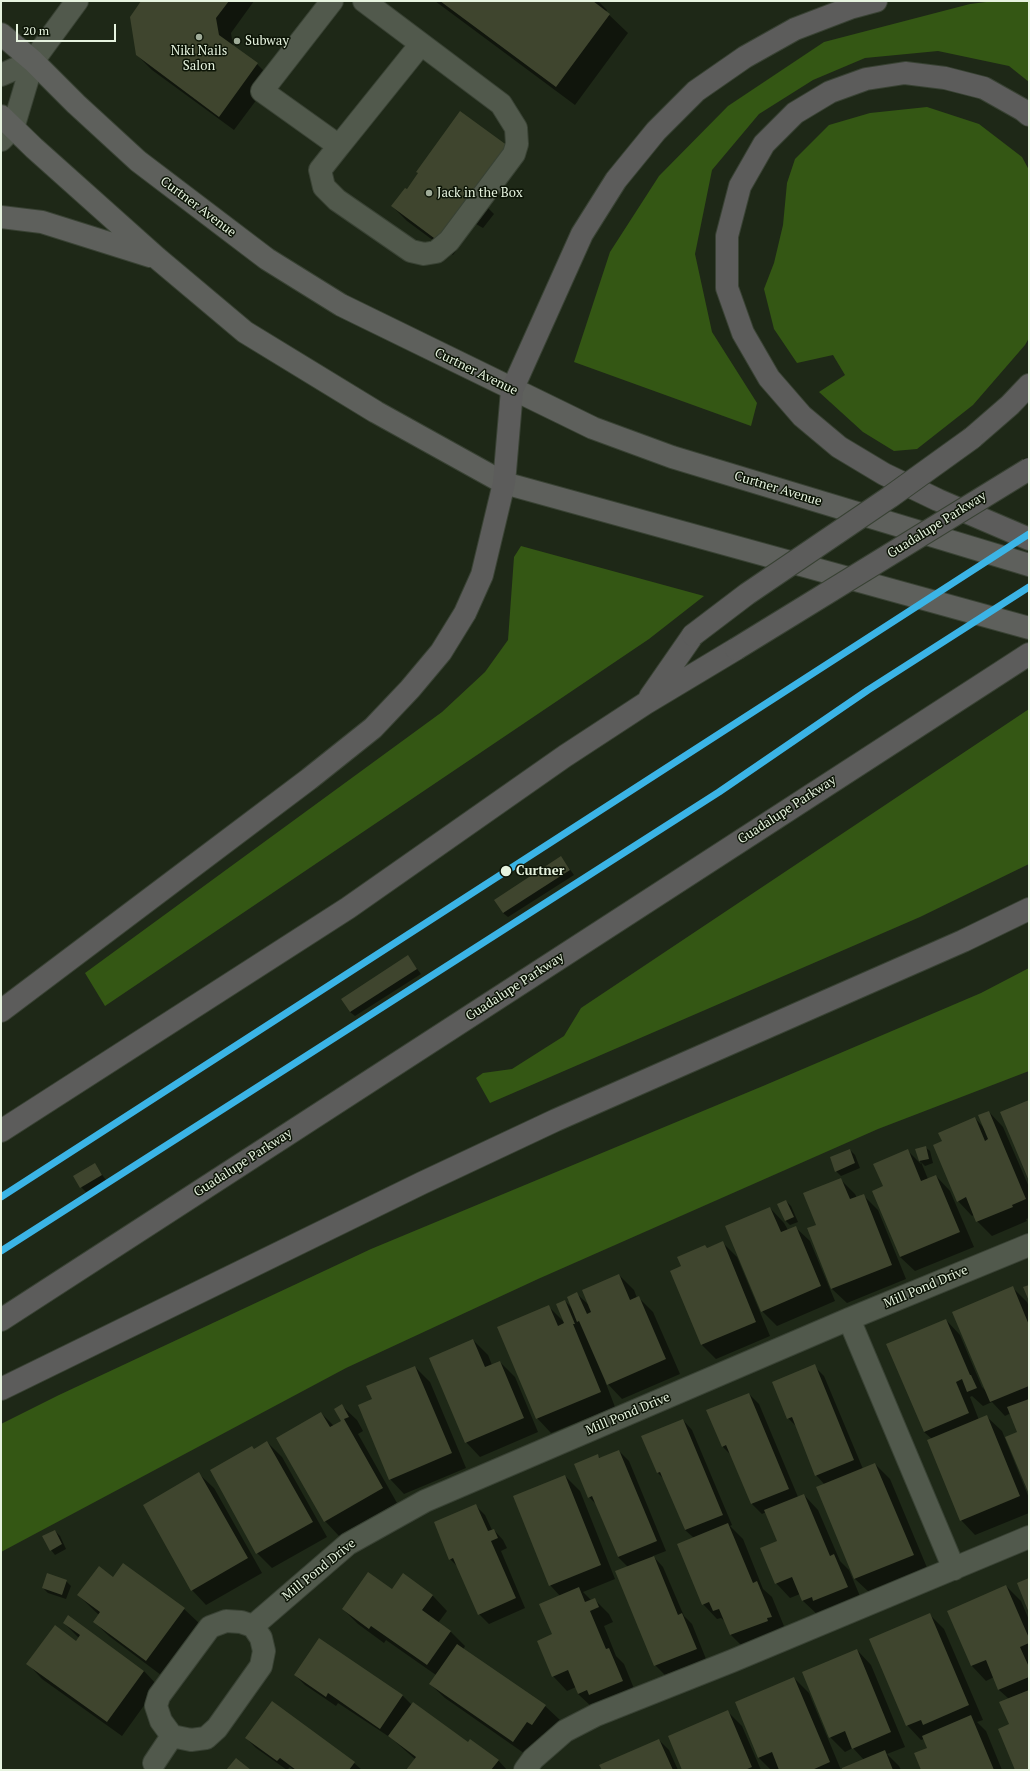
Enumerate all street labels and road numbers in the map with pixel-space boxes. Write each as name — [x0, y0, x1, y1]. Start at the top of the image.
street label: Curtner Avenue — [157, 174, 239, 240]
street label: Curtner Avenue — [432, 345, 520, 399]
street label: Curtner Avenue — [732, 468, 824, 510]
street label: Guadalupe Parkway — [885, 488, 989, 562]
street label: Guadalupe Parkway — [735, 772, 839, 848]
street label: Guadalupe Parkway — [463, 949, 567, 1025]
street label: Guadalupe Parkway — [191, 1125, 295, 1201]
street label: Mill Pond Drive — [882, 1262, 970, 1312]
street label: Mill Pond Drive — [584, 1389, 672, 1439]
street label: Mill Pond Drive — [279, 1536, 359, 1604]

